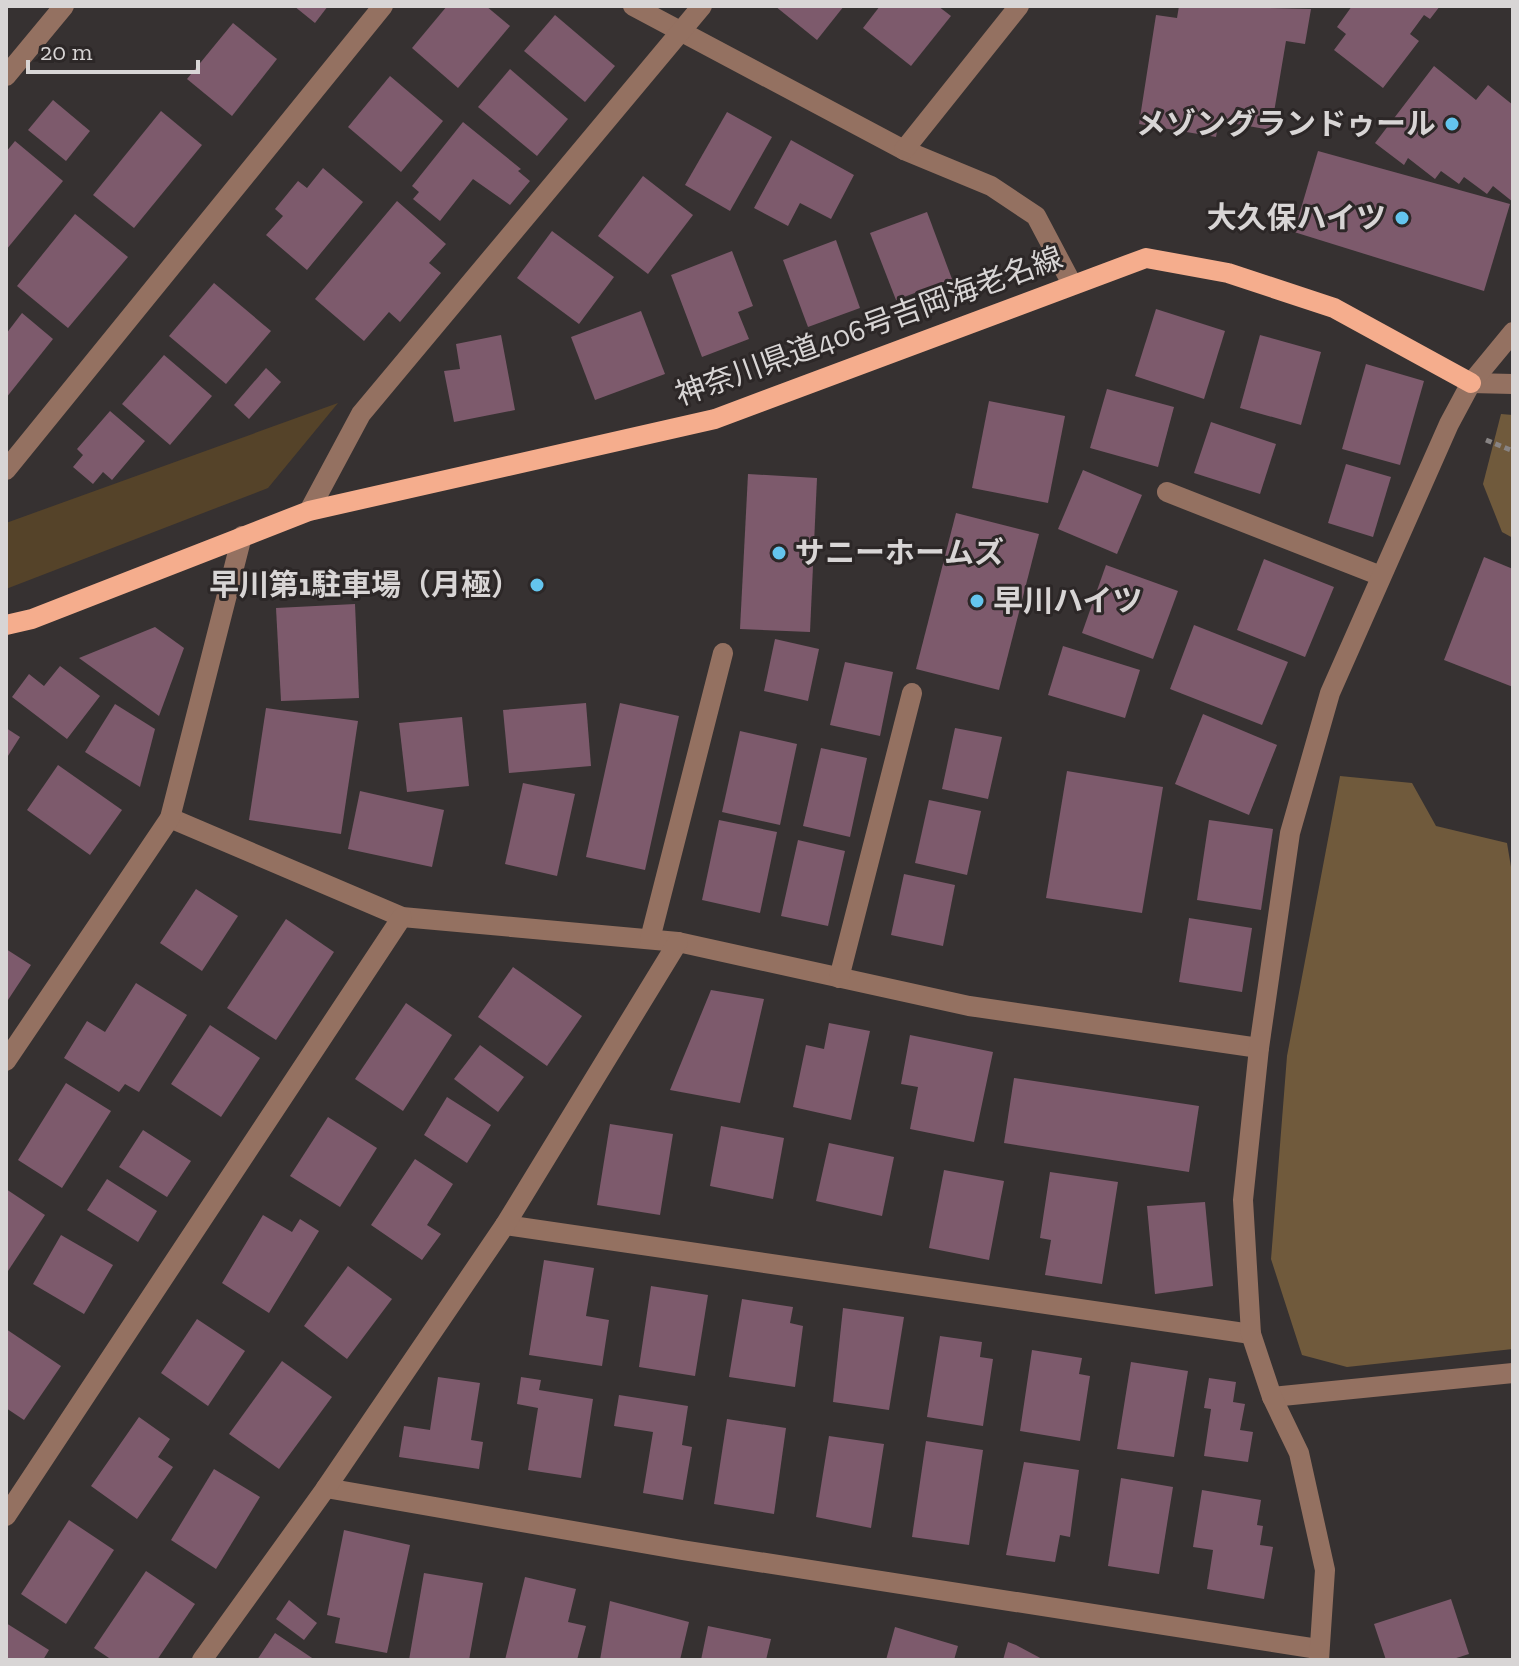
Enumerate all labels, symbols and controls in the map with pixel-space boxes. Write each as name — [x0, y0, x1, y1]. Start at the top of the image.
scale bar — [28, 24, 198, 74]
text: 20 m — [40, 37, 93, 66]
place label: メゾングランドゥール — [1136, 106, 1436, 142]
marker: メゾングランドゥール — [1443, 115, 1461, 133]
place label: 大久保ハイツ — [1207, 200, 1386, 236]
marker: 大久保ハイツ — [1393, 209, 1411, 227]
street label: 神奈川県道406号吉岡海老名線 — [670, 239, 1068, 413]
place label: サニーホームズ — [795, 535, 1004, 571]
marker: サニーホームズ — [770, 544, 788, 562]
place label: 早川第1駐車場（月極） — [209, 567, 521, 603]
marker: 早川第1駐車場（月極） — [528, 576, 546, 594]
place label: 早川ハイツ — [993, 583, 1142, 619]
marker: 早川ハイツ — [968, 592, 986, 610]

